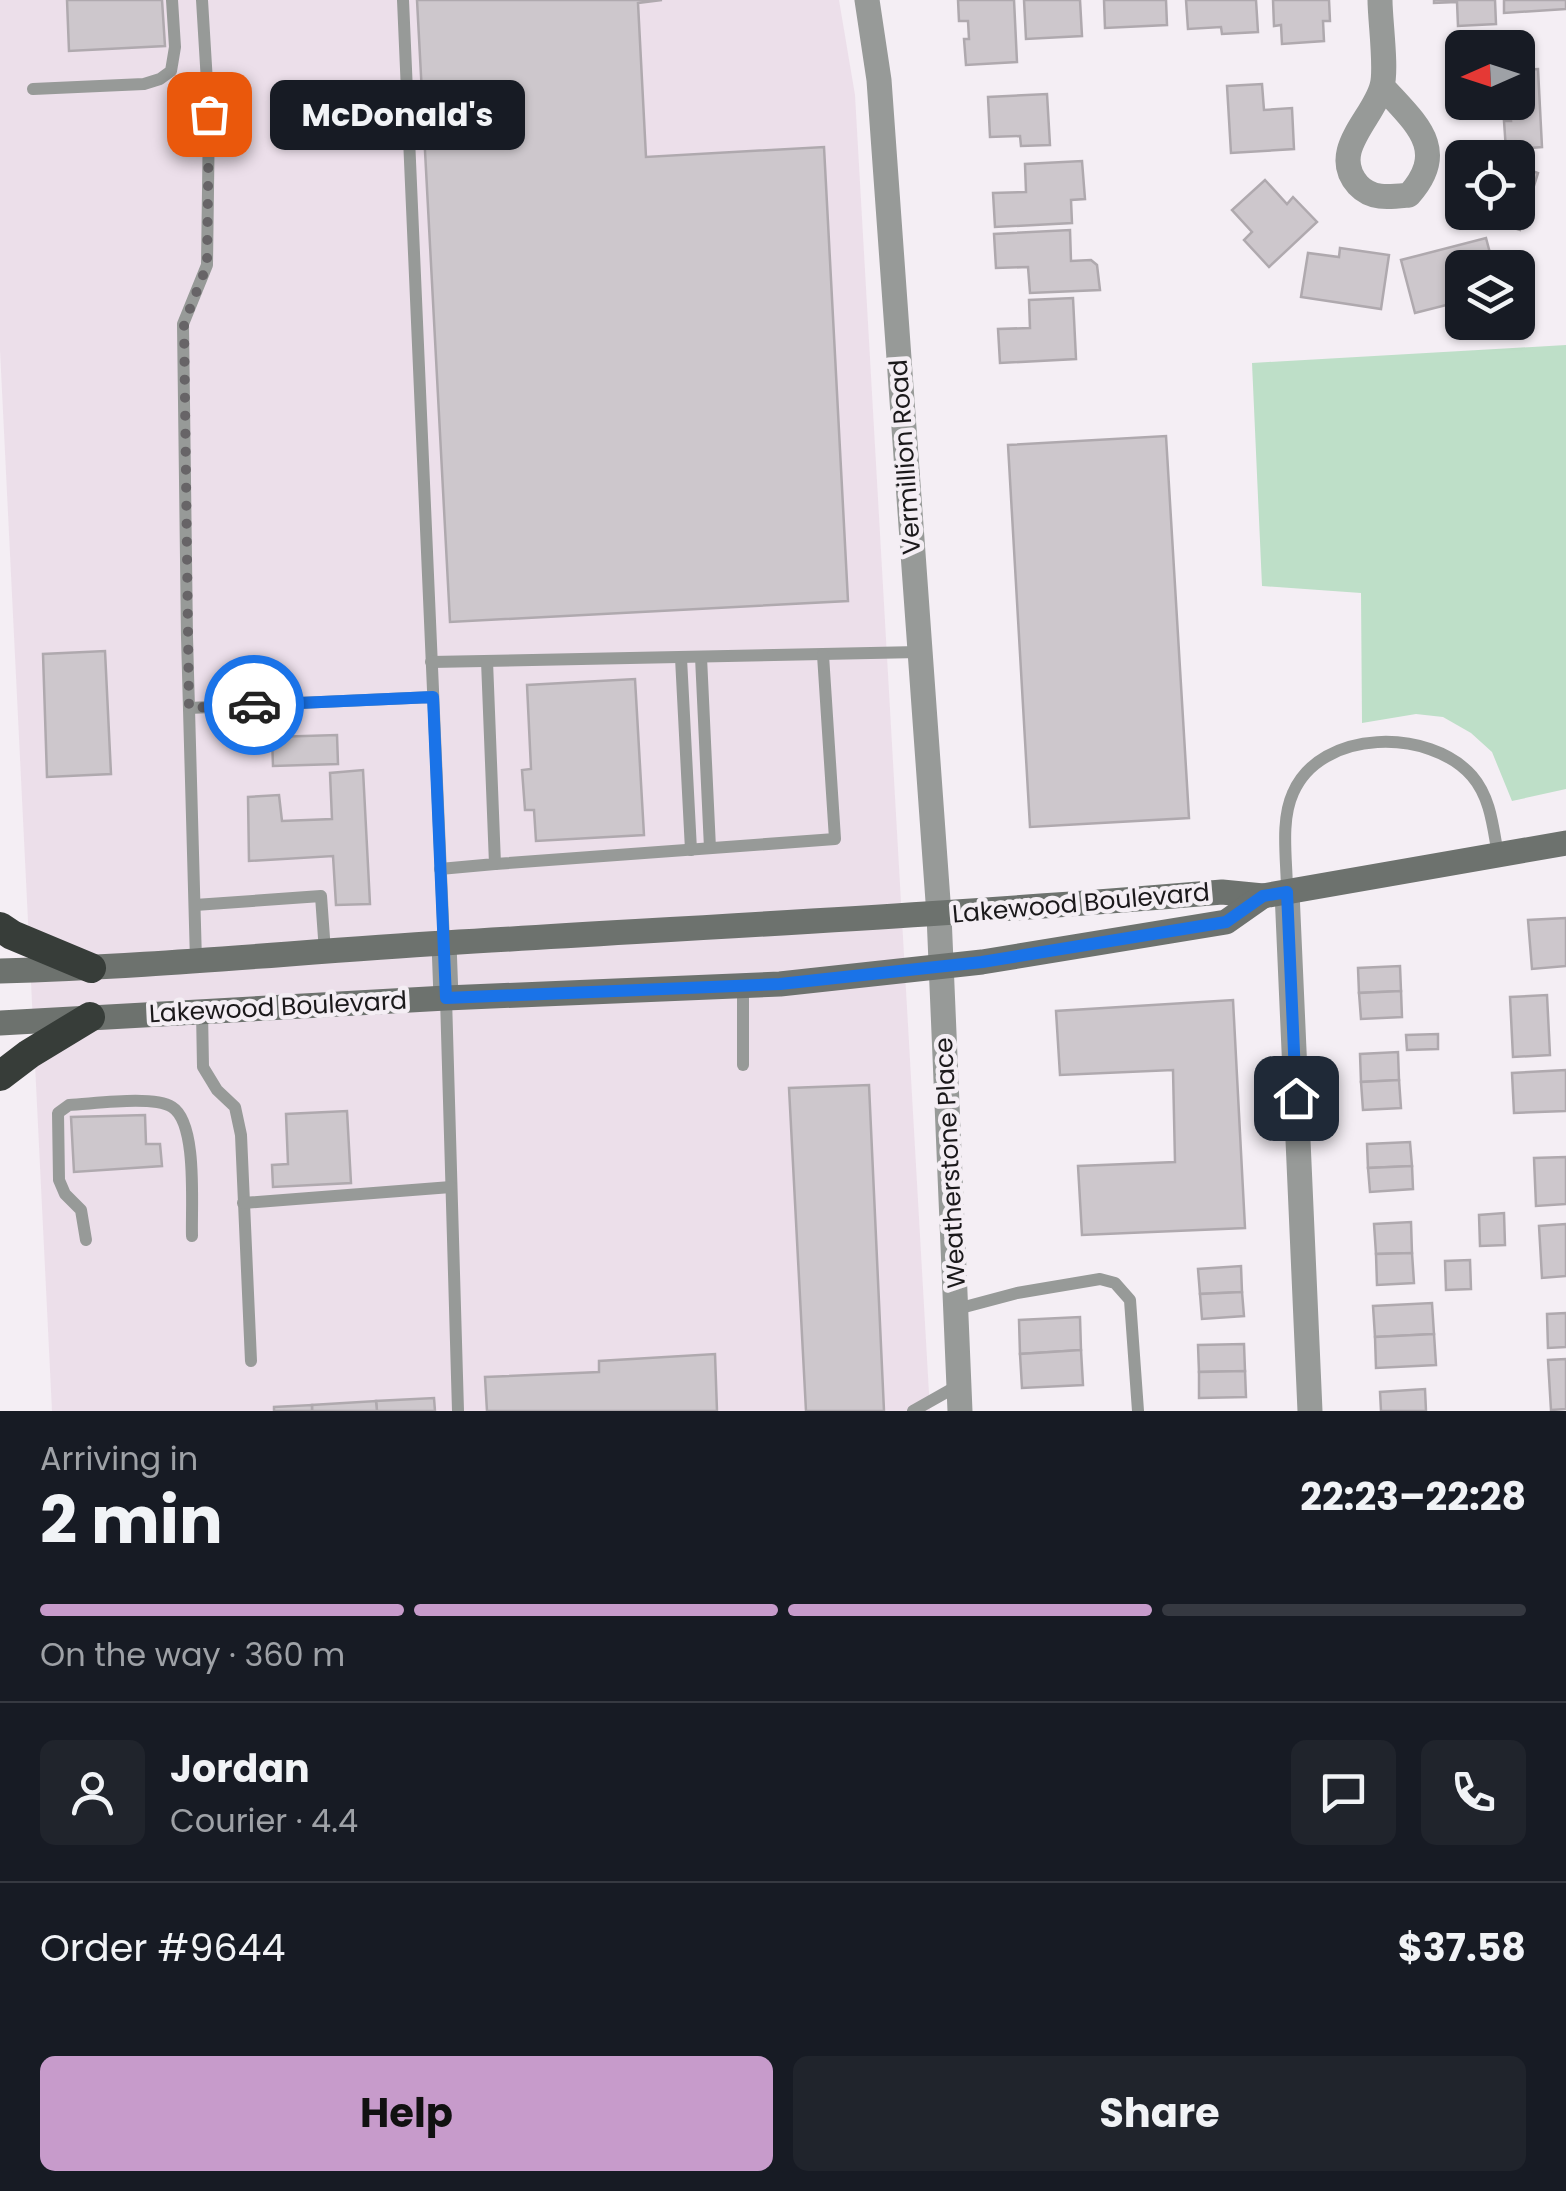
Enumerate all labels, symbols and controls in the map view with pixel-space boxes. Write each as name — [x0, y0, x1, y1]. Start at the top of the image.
north arrow — [1445, 30, 1535, 120]
map controls — [1445, 30, 1535, 340]
pin — [167, 72, 252, 157]
callout: McDonald's — [269, 79, 524, 149]
icon: bag — [182, 87, 237, 142]
text: McDonald's — [302, 92, 493, 137]
button: locate — [1445, 140, 1535, 230]
button: layers — [1445, 250, 1535, 340]
street label: Vermillion Road — [881, 358, 929, 556]
courier — [204, 655, 304, 755]
icon: car — [227, 678, 282, 733]
street label: Lakewood Boulevard — [951, 874, 1211, 932]
street label: Lakewood Boulevard — [148, 983, 408, 1031]
street label: Weatherstone Place — [926, 1037, 974, 1289]
pin — [1254, 1056, 1339, 1141]
icon: home — [1269, 1071, 1324, 1126]
text: Arriving in — [40, 1436, 198, 1481]
text: 22:23–22:28 — [1300, 1470, 1526, 1523]
text: 2 min — [40, 1475, 223, 1566]
text: On the way · 360 m — [40, 1632, 345, 1677]
button: person — [40, 1740, 145, 1845]
button: chat — [1291, 1740, 1396, 1845]
button: phone — [1421, 1740, 1526, 1845]
text: Jordan — [170, 1742, 310, 1795]
text: Courier · 4.4 — [170, 1798, 358, 1843]
text: Order #9644 — [40, 1921, 285, 1974]
text: $37.58 — [1398, 1921, 1526, 1974]
button: Help — [40, 2056, 773, 2171]
button: Share — [793, 2056, 1526, 2171]

